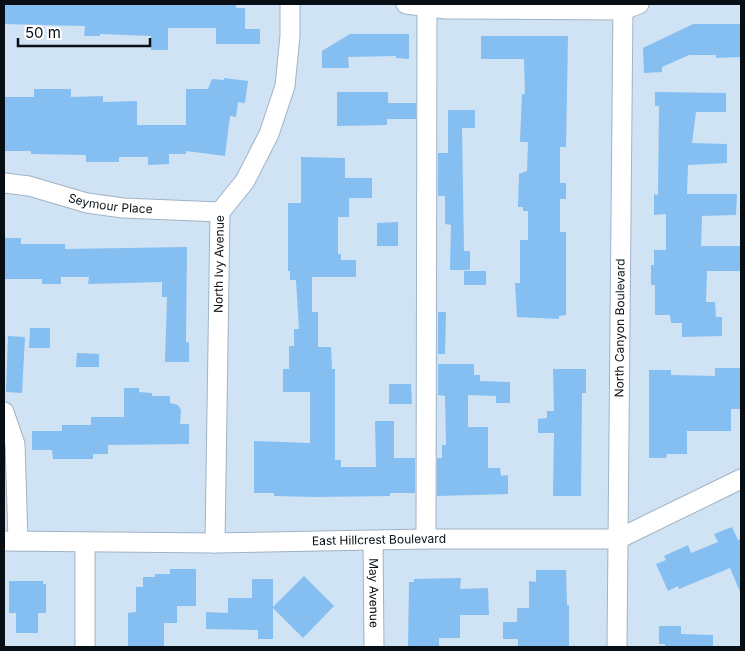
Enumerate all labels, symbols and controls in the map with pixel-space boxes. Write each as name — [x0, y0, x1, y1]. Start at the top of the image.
scale bar — [18, 15, 150, 47]
text: 50 m — [25, 23, 61, 42]
street label: Seymour Place — [67, 190, 153, 216]
street label: North Ivy Avenue — [210, 215, 227, 313]
street label: North Canyon Boulevard — [611, 258, 628, 398]
street label: East Hillcrest Boulevard — [312, 531, 446, 548]
street label: May Avenue — [366, 558, 382, 628]

